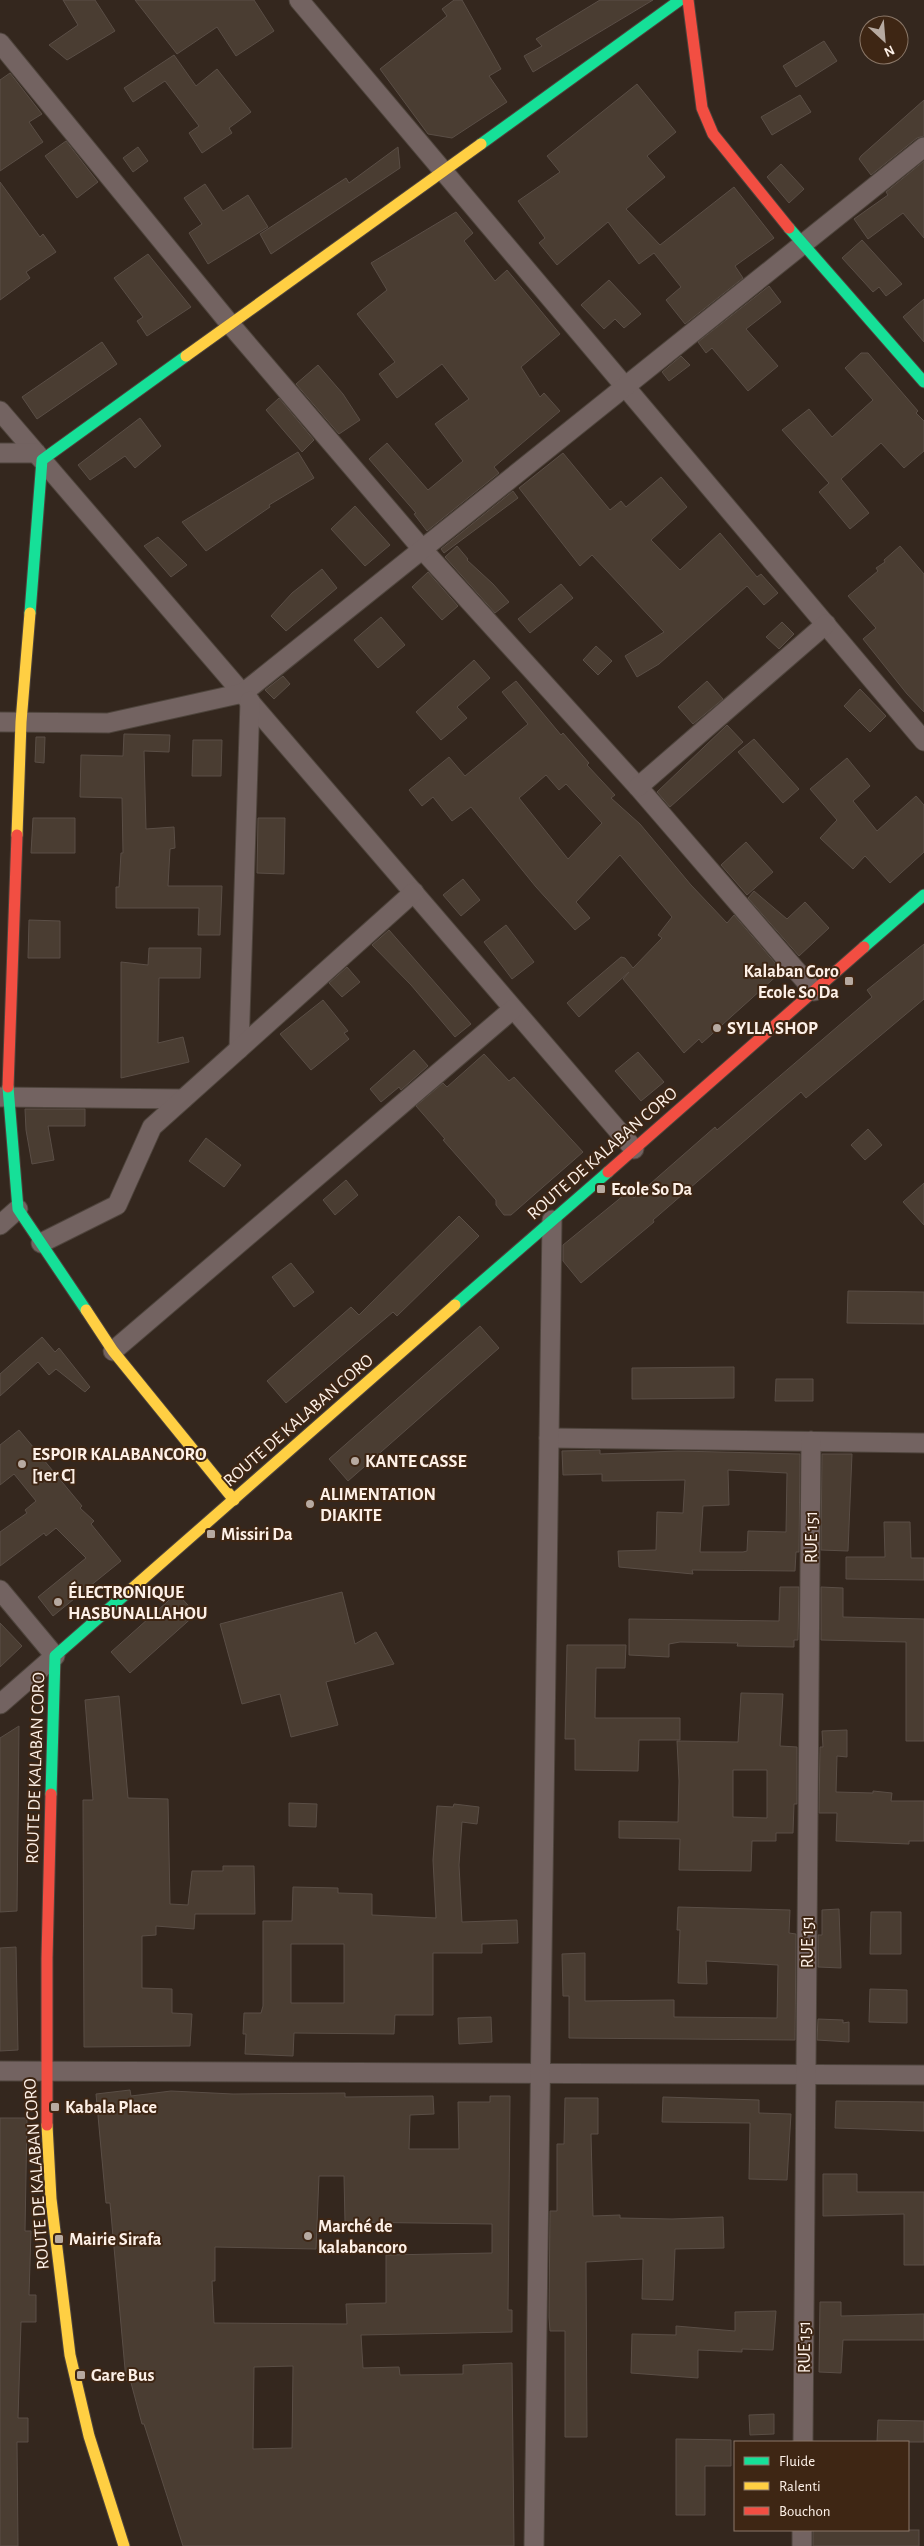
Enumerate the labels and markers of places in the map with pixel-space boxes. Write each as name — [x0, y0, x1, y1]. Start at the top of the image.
place label: Kalaban Coro Ecole So Da — [743, 963, 839, 1002]
marker: Kalaban Coro Ecole So Da — [843, 975, 855, 987]
place label: SYLLA SHOP — [727, 1020, 818, 1038]
marker: SYLLA SHOP — [711, 1022, 723, 1034]
place label: Ecole So Da — [611, 1181, 693, 1199]
marker: Ecole So Da — [595, 1183, 607, 1195]
place label: ESPOIR KALABANCORO [1er C] — [32, 1446, 207, 1485]
place label: KANTE CASSE — [365, 1453, 467, 1471]
marker: KANTE CASSE — [349, 1455, 361, 1467]
marker: ESPOIR KALABANCORO [1er C] — [16, 1458, 28, 1470]
place label: ALIMENTATION DIAKITE — [320, 1486, 436, 1525]
marker: ALIMENTATION DIAKITE — [304, 1498, 316, 1510]
place label: Missiri Da — [221, 1526, 293, 1544]
marker: Missiri Da — [205, 1528, 217, 1540]
place label: ÉLECTRONIQUE HASBUNALLAHOU — [68, 1581, 207, 1623]
marker: ÉLECTRONIQUE HASBUNALLAHOU — [52, 1596, 64, 1608]
place label: Kabala Place — [65, 2099, 157, 2117]
marker: Kabala Place — [49, 2101, 61, 2113]
place label: Marché de kalabancoro — [318, 2218, 407, 2257]
marker: Marché de kalabancoro — [302, 2230, 314, 2242]
place label: Mairie Sirafa — [69, 2231, 162, 2249]
marker: Mairie Sirafa — [53, 2233, 65, 2245]
place label: Gare Bus — [91, 2367, 154, 2385]
marker: Gare Bus — [75, 2369, 87, 2381]

